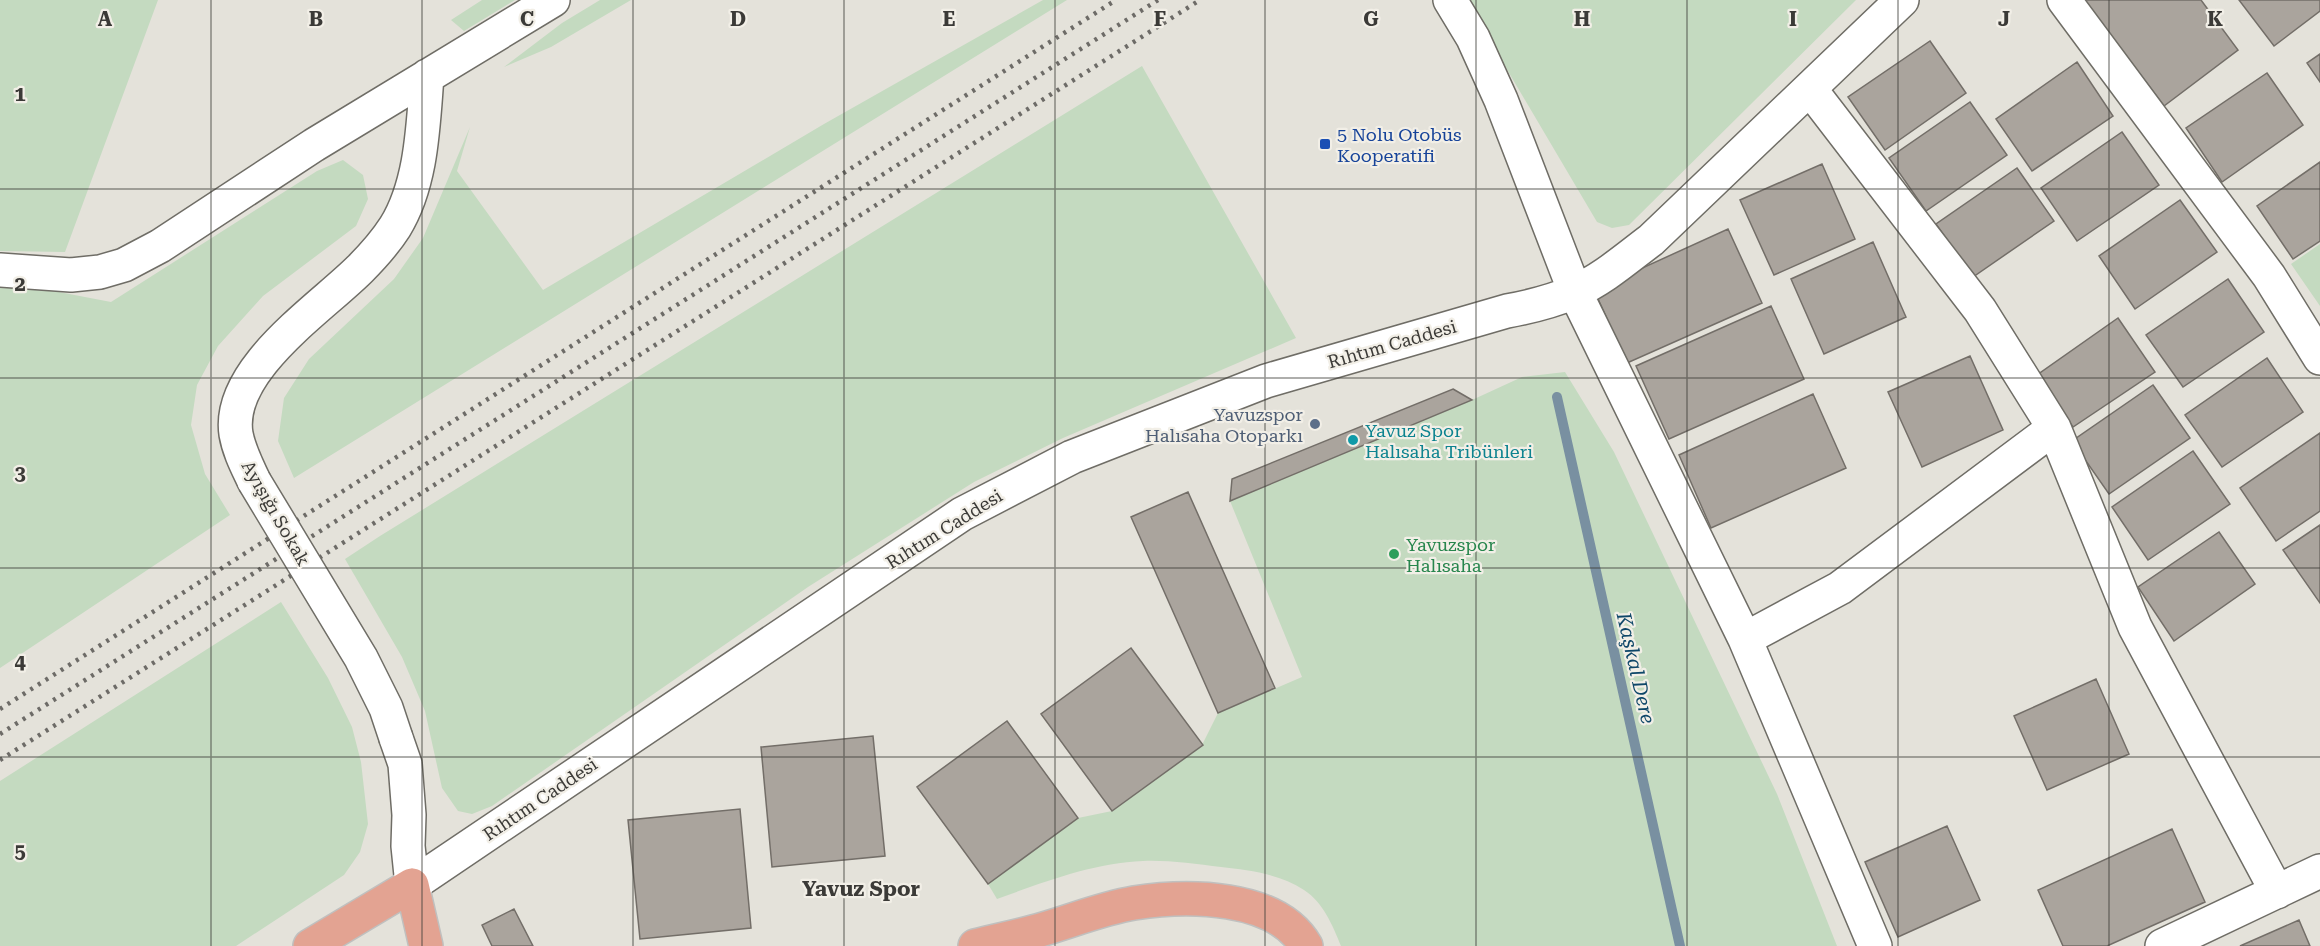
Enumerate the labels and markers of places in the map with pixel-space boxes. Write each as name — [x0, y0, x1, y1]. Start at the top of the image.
place label: 5 Nolu Otobüs Kooperatifi — [1337, 124, 1462, 166]
marker: 5 Nolu Otobüs Kooperatifi — [1318, 137, 1332, 151]
place label: Yavuzspor Halısaha Otoparkı — [1145, 404, 1303, 446]
marker: Yavuzspor Halısaha Otoparkı — [1308, 417, 1322, 431]
place label: Yavuz Spor Halısaha Tribünleri — [1365, 420, 1533, 462]
marker: Yavuz Spor Halısaha Tribünleri — [1346, 433, 1360, 447]
place label: Yavuzspor Halısaha — [1406, 534, 1495, 576]
marker: Yavuzspor Halısaha — [1387, 547, 1401, 561]

